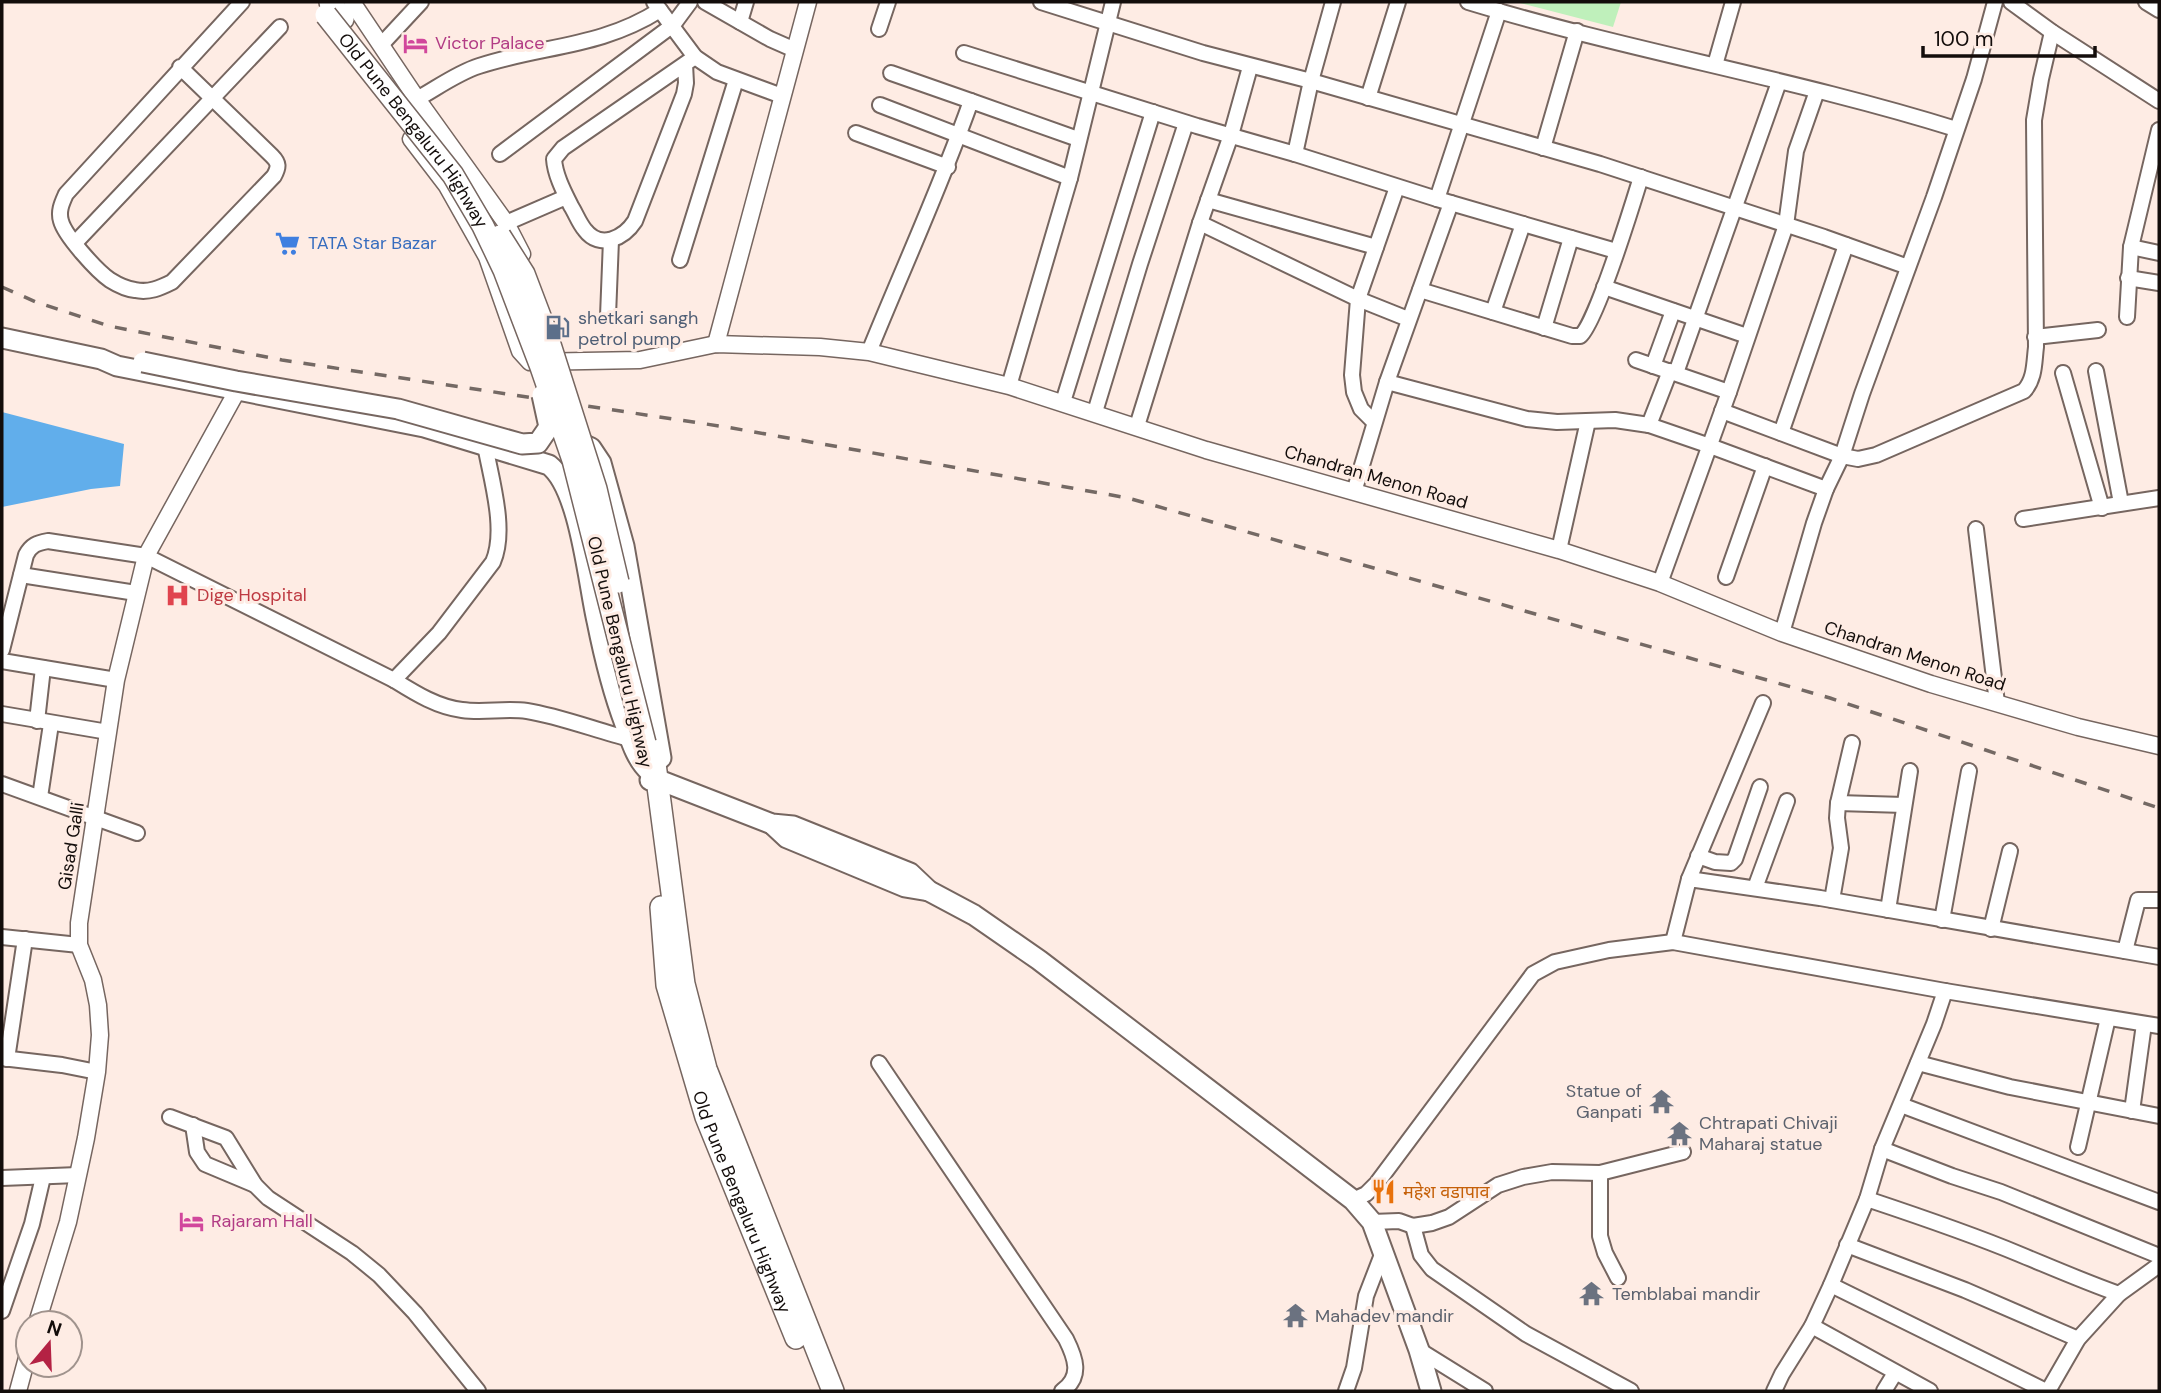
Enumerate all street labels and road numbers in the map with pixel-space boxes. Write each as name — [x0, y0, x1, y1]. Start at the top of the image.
street label: Old Pune Bengaluru Highway — [333, 28, 494, 232]
street label: Chandran Menon Road — [1282, 439, 1470, 515]
street label: Old Pune Bengaluru Highway — [582, 534, 658, 770]
street label: Chandran Menon Road — [1821, 615, 2009, 697]
street label: Gisad Galli — [52, 800, 90, 892]
street label: Old Pune Bengaluru Highway — [687, 1088, 797, 1317]

